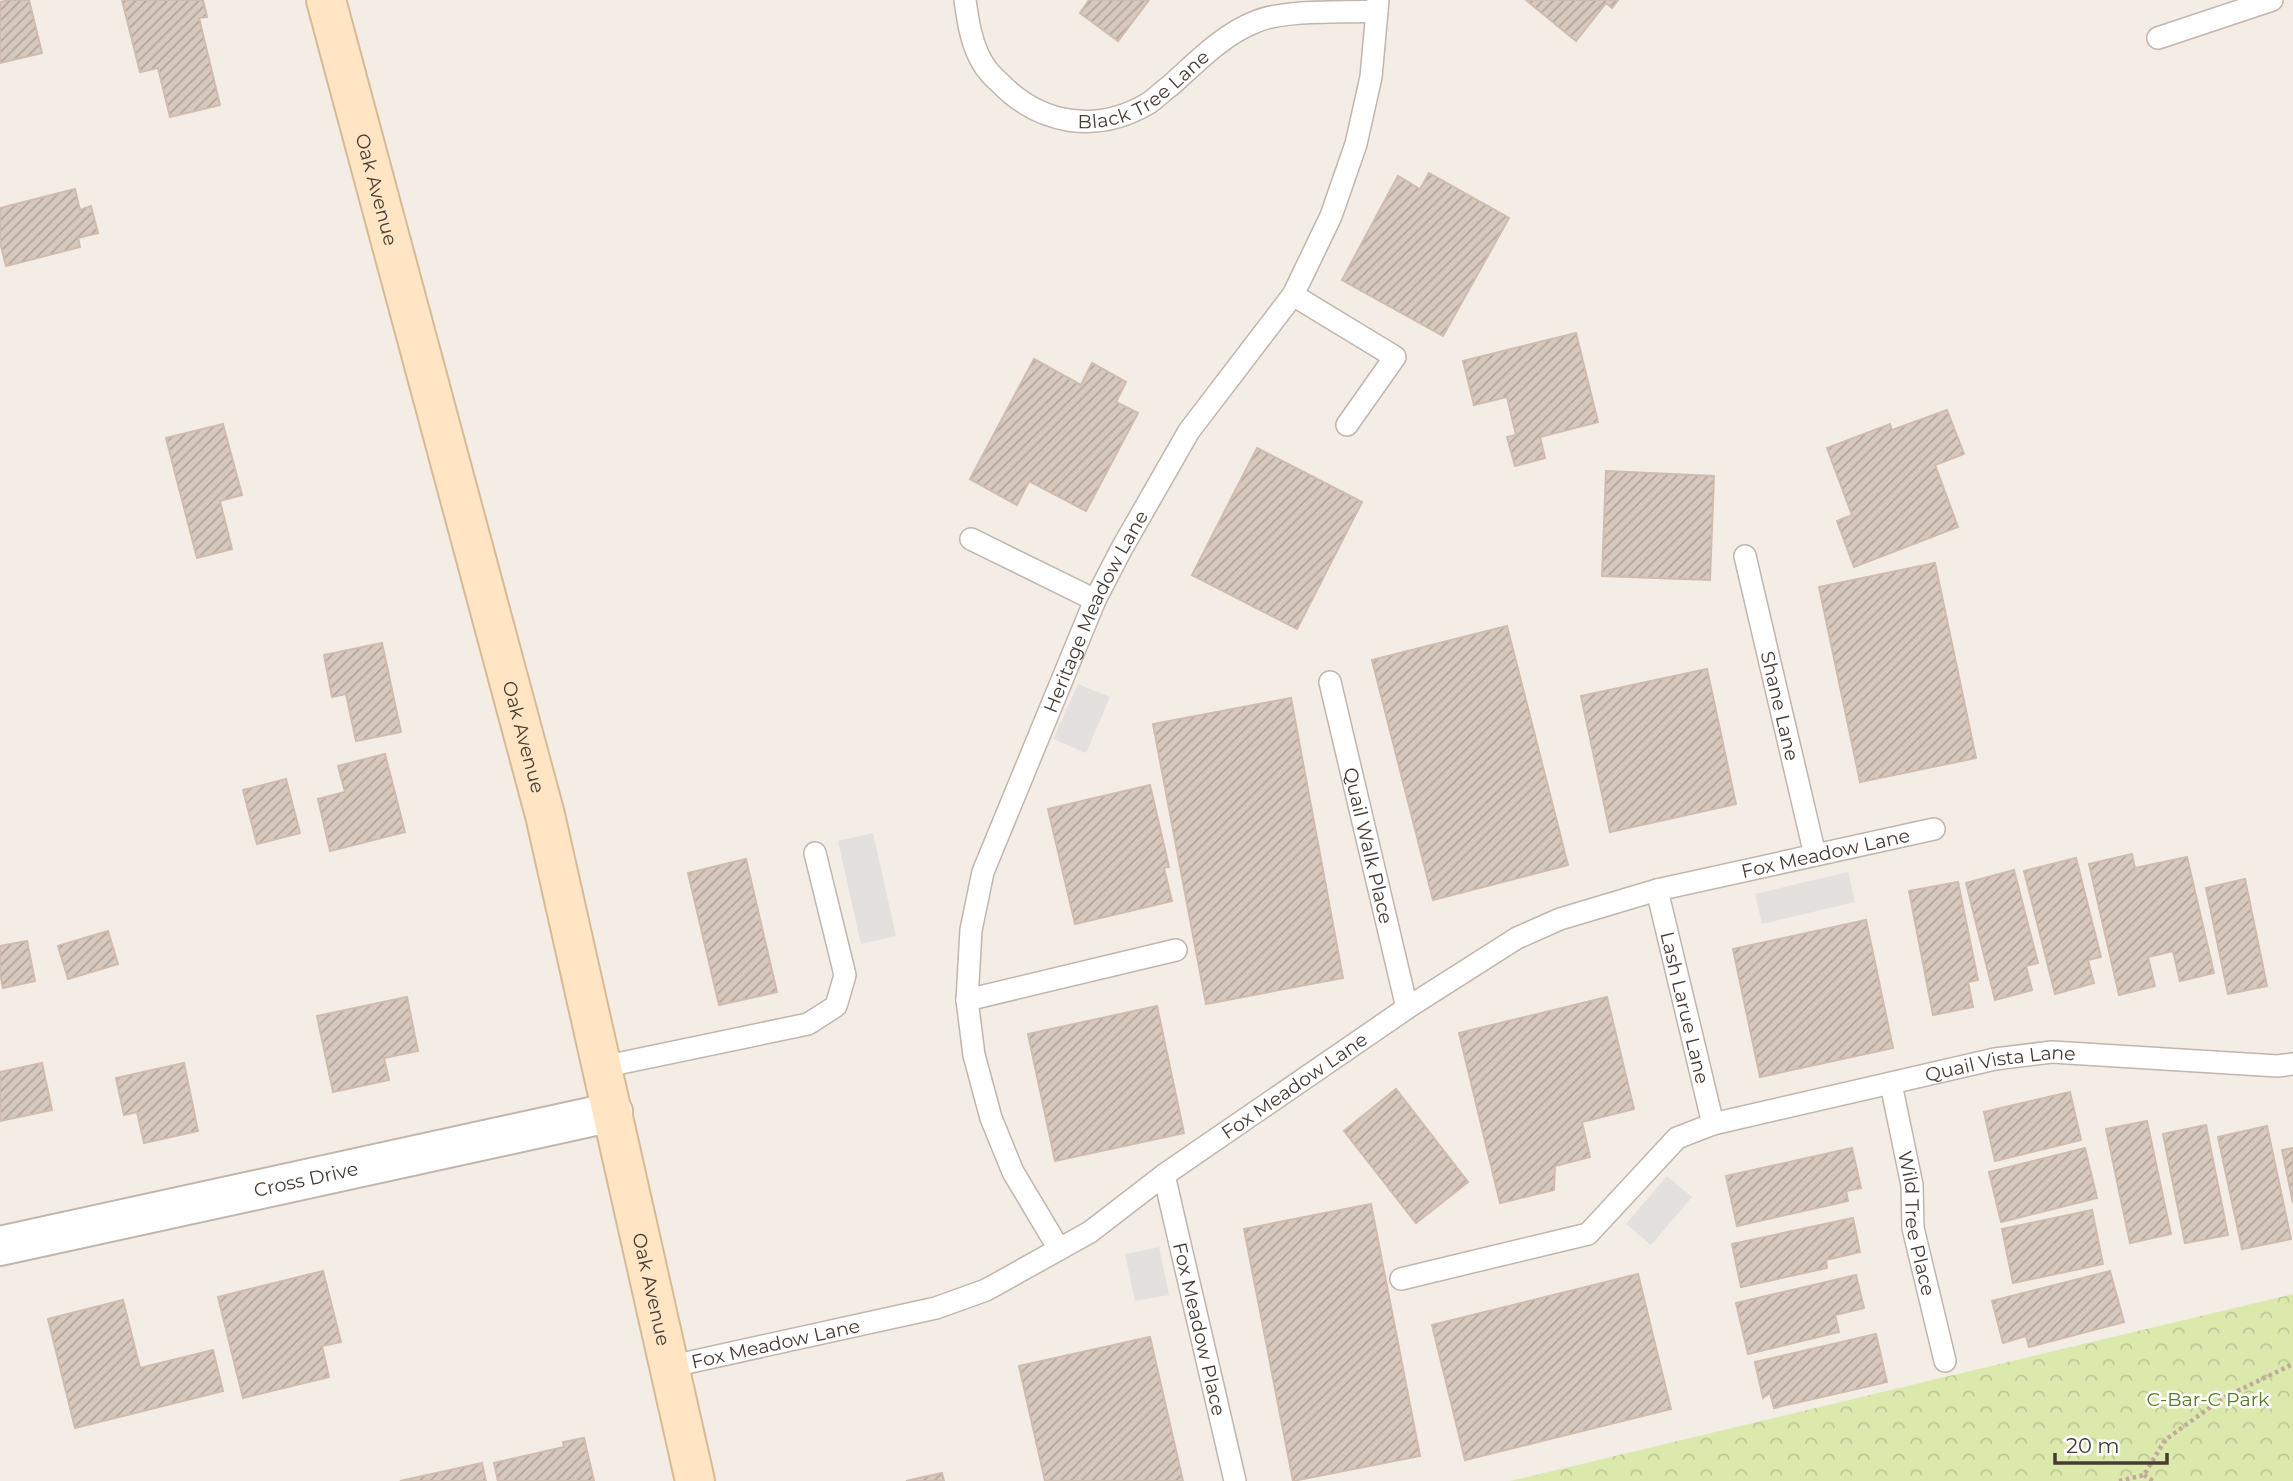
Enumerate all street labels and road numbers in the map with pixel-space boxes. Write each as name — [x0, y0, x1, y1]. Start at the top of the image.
street label: Black Tree Lane — [1077, 45, 1214, 133]
street label: Oak Avenue — [351, 131, 403, 248]
street label: Heritage Meadow Lane — [1038, 506, 1153, 716]
street label: Shane Lane — [1756, 649, 1804, 763]
street label: Oak Avenue — [498, 678, 550, 796]
street label: Quail Walk Place — [1339, 765, 1398, 926]
street label: Fox Meadow Lane — [1739, 823, 1912, 883]
street label: Lash Larue Lane — [1656, 929, 1714, 1086]
street label: Fox Meadow Lane — [1217, 1027, 1372, 1144]
street label: Quail Vista Lane — [1923, 1040, 2076, 1086]
street label: Wild Tree Place — [1894, 1149, 1940, 1298]
street label: Cross Drive — [251, 1157, 360, 1202]
street label: Oak Avenue — [628, 1230, 676, 1348]
street label: Fox Meadow Place — [1168, 1240, 1231, 1418]
street label: Fox Meadow Lane — [689, 1314, 862, 1373]

